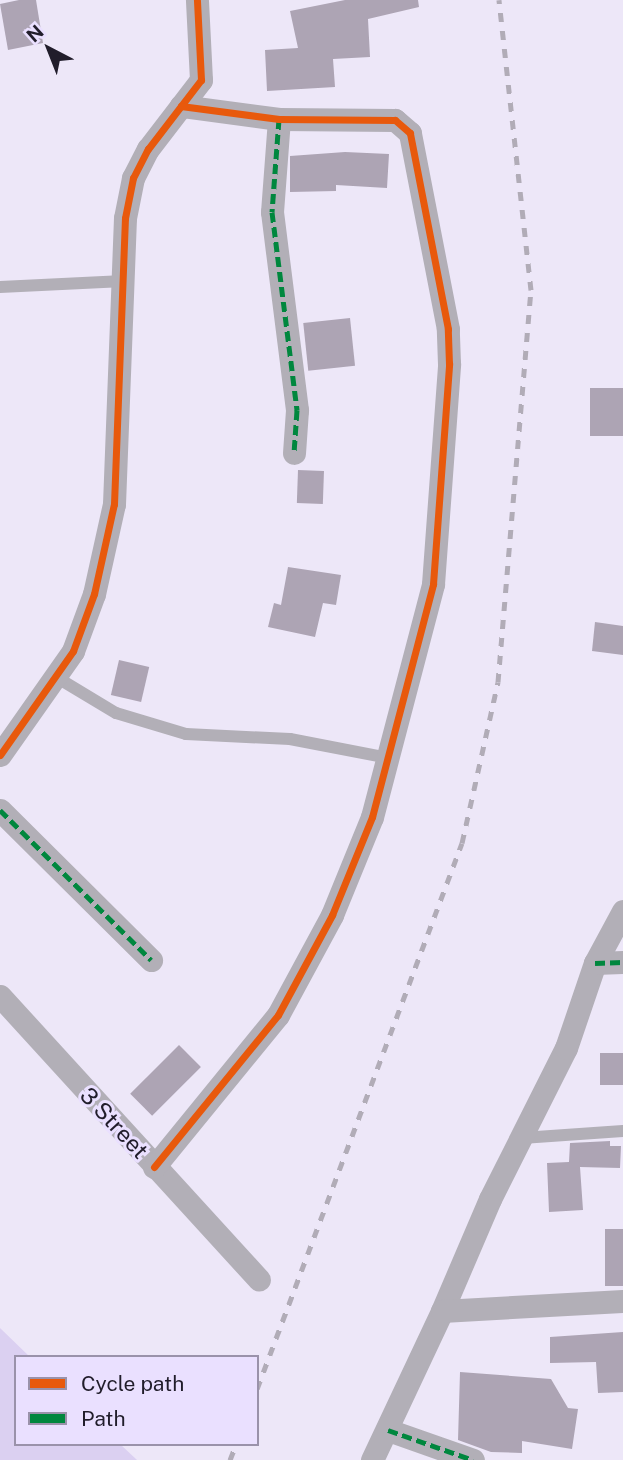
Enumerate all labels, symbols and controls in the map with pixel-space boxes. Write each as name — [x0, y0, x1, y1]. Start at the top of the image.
north arrow — [14, 14, 84, 84]
text: N — [22, 20, 48, 47]
street label: 3 Street — [74, 1082, 154, 1164]
legend — [14, 1355, 259, 1446]
text: Cycle path — [81, 1371, 184, 1396]
text: Path — [81, 1406, 126, 1431]

